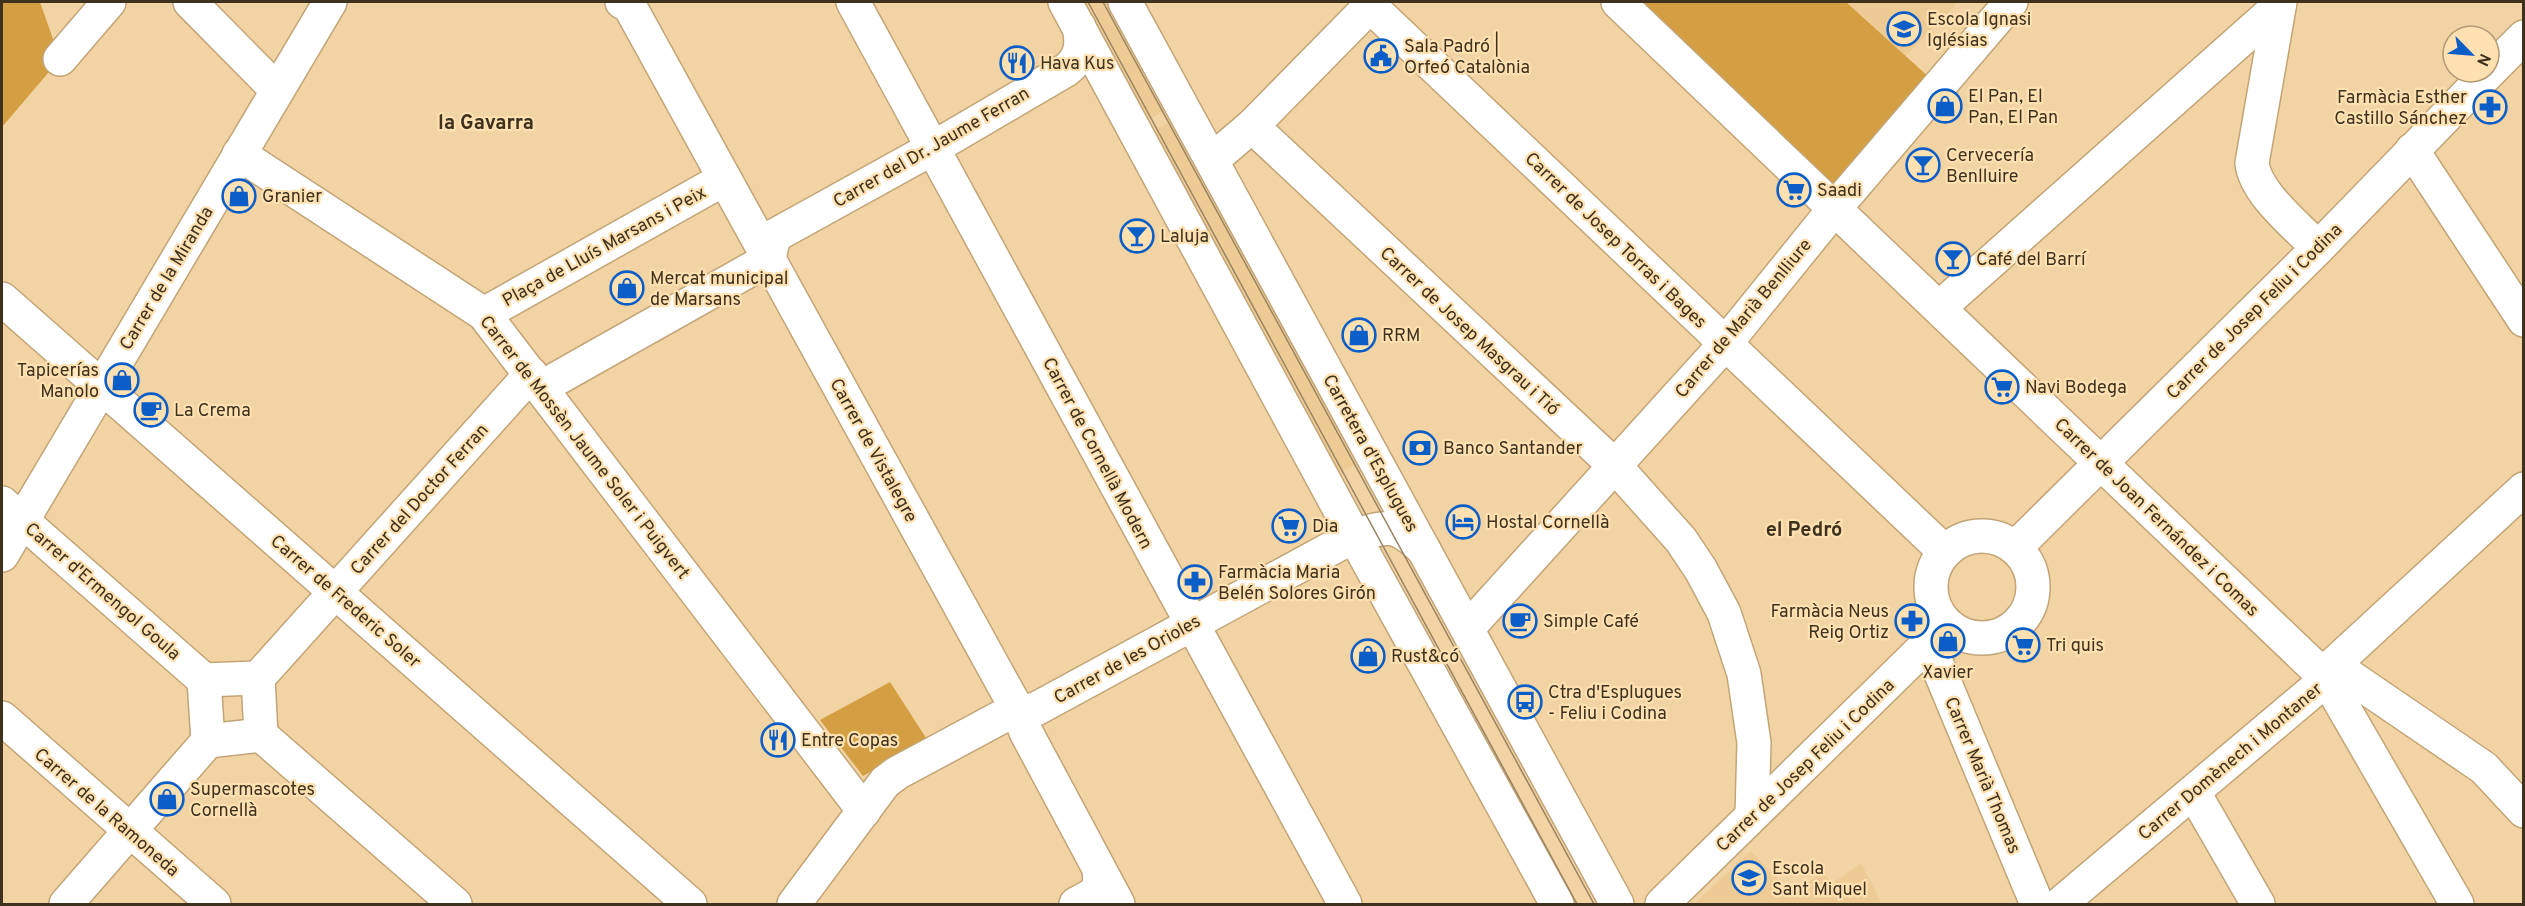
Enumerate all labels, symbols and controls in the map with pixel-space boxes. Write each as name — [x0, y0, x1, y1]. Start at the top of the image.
place label: Escola Ignasi Iglésias — [1927, 9, 2031, 53]
school or university icon: Escola Ignasi Iglésias — [1886, 11, 1922, 47]
north arrow — [2441, 24, 2501, 84]
place label: Sala Padró | Orfeó Catalònia — [1404, 31, 1530, 80]
public building icon: Sala Padró | Orfeó Catalònia — [1363, 38, 1399, 74]
restaurant icon: Hava Kus — [999, 45, 1035, 81]
text: N — [2471, 50, 2494, 69]
place label: Hava Kus — [1040, 53, 1114, 76]
street label: Carrer del Dr. Jaume Ferran — [830, 83, 1034, 214]
place label: El Pan, El Pan, El Pan — [1968, 86, 2058, 130]
place label: Farmàcia Esther Castillo Sánchez — [2334, 87, 2467, 131]
shop icon: El Pan, El Pan, El Pan — [1927, 88, 1963, 124]
pharmacy icon: Farmàcia Esther Castillo Sánchez — [2472, 89, 2508, 125]
district label: la Gavarra — [438, 111, 534, 137]
place label: Cervecería Benlluire — [1946, 145, 2034, 189]
bar icon: Cervecería Benlluire — [1905, 147, 1941, 183]
street label: Carrer de Josep Torras i Bages — [1519, 148, 1711, 334]
supermarket icon: Saadi — [1776, 172, 1812, 208]
shop icon: Granier — [221, 178, 257, 214]
place label: Saadi — [1817, 180, 1862, 203]
street label: Plaça de Lluís Marsans i Peix — [499, 182, 711, 313]
place label: Granier — [262, 186, 322, 209]
street label: Carrer de la Miranda — [115, 203, 219, 355]
bar icon: Laluja — [1119, 218, 1155, 254]
street label: Carrer de Josep Feliu i Codina — [2162, 219, 2348, 405]
place label: Laluja — [1160, 226, 1209, 249]
street label: Carrer de Marià Benlliure — [1671, 234, 1818, 403]
bar icon: Café del Barrí — [1935, 241, 1971, 277]
street label: Carrer de Josep Masgrau i Tió — [1374, 243, 1564, 422]
place label: Café del Barrí — [1976, 249, 2087, 272]
place label: Mercat municipal de Marsans — [650, 268, 788, 312]
shop icon: Mercat municipal de Marsans — [609, 270, 645, 306]
street label: Carrer de Mossèn Jaume Soler i Puigvert — [474, 311, 694, 584]
shop icon: RRM — [1341, 317, 1377, 353]
place label: RRM — [1382, 325, 1420, 348]
street label: Carrer de Cornellà Modern — [1036, 354, 1157, 553]
place label: Tapicerías Manolo — [17, 360, 99, 404]
shop icon: Tapicerías Manolo — [104, 362, 140, 398]
supermarket icon: Navi Bodega — [1984, 369, 2020, 405]
street label: Carretera d'Esplugues — [1317, 371, 1423, 537]
street label: Carrer de Vistalegre — [824, 375, 922, 527]
place label: Navi Bodega — [2025, 377, 2127, 400]
cafe icon: La Crema — [133, 392, 169, 428]
place label: La Crema — [174, 400, 251, 423]
street label: Carrer de Joan Fernández i Comas — [2049, 414, 2263, 622]
street label: Carrer del Doctor Ferran — [346, 420, 494, 580]
bank icon: Banco Santander — [1402, 430, 1438, 466]
place label: Banco Santander — [1443, 438, 1583, 461]
hotel icon: Hostal Cornellà — [1445, 504, 1481, 540]
supermarket icon: Dia — [1271, 508, 1307, 544]
place label: Hostal Cornellà — [1486, 512, 1609, 535]
place label: Dia — [1312, 516, 1338, 539]
street label: Carrer d'Ermengol Goula — [19, 518, 185, 666]
district label: el Pedró — [1766, 518, 1842, 544]
street label: Carrer de Frederic Soler — [265, 530, 425, 674]
place label: Farmàcia Maria Belén Solores Girón — [1218, 562, 1376, 606]
pharmacy icon: Farmàcia Maria Belén Solores Girón — [1177, 564, 1213, 600]
place label: Farmàcia Neus Reig Ortiz — [1770, 601, 1889, 645]
cafe icon: Simple Café — [1502, 603, 1538, 639]
pharmacy icon: Farmàcia Neus Reig Ortiz — [1894, 603, 1930, 639]
street label: Carrer de les Orioles — [1050, 610, 1205, 710]
place label: Simple Café — [1543, 611, 1639, 634]
shop icon: Xavier — [1930, 623, 1966, 659]
supermarket icon: Tri quis — [2005, 627, 2041, 663]
place label: Tri quis — [2046, 635, 2104, 658]
shop icon: Rust&có — [1350, 638, 1386, 674]
place label: Rust&có — [1391, 646, 1459, 669]
place label: Xavier — [1923, 662, 1973, 685]
street label: Carrer de Josep Feliu i Codina — [1712, 675, 1900, 858]
street label: Carrer Domènech i Montaner — [2134, 678, 2328, 846]
place label: Ctra d'Esplugues - Feliu i Codina — [1548, 682, 1682, 726]
bus stop icon: Ctra d'Esplugues - Feliu i Codina — [1507, 684, 1543, 720]
street label: Carrer Marià Thomas — [1938, 694, 2025, 857]
restaurant icon: Entre Copas — [760, 722, 796, 758]
place label: Entre Copas — [801, 730, 898, 753]
street label: Carrer de la Ramoneda — [29, 744, 183, 883]
place label: Supermascotes Cornellà — [190, 779, 315, 823]
shop icon: Supermascotes Cornellà — [149, 781, 185, 817]
place label: Escola Sant Miquel — [1772, 858, 1867, 902]
school or university icon: Escola Sant Miquel — [1731, 860, 1767, 896]

